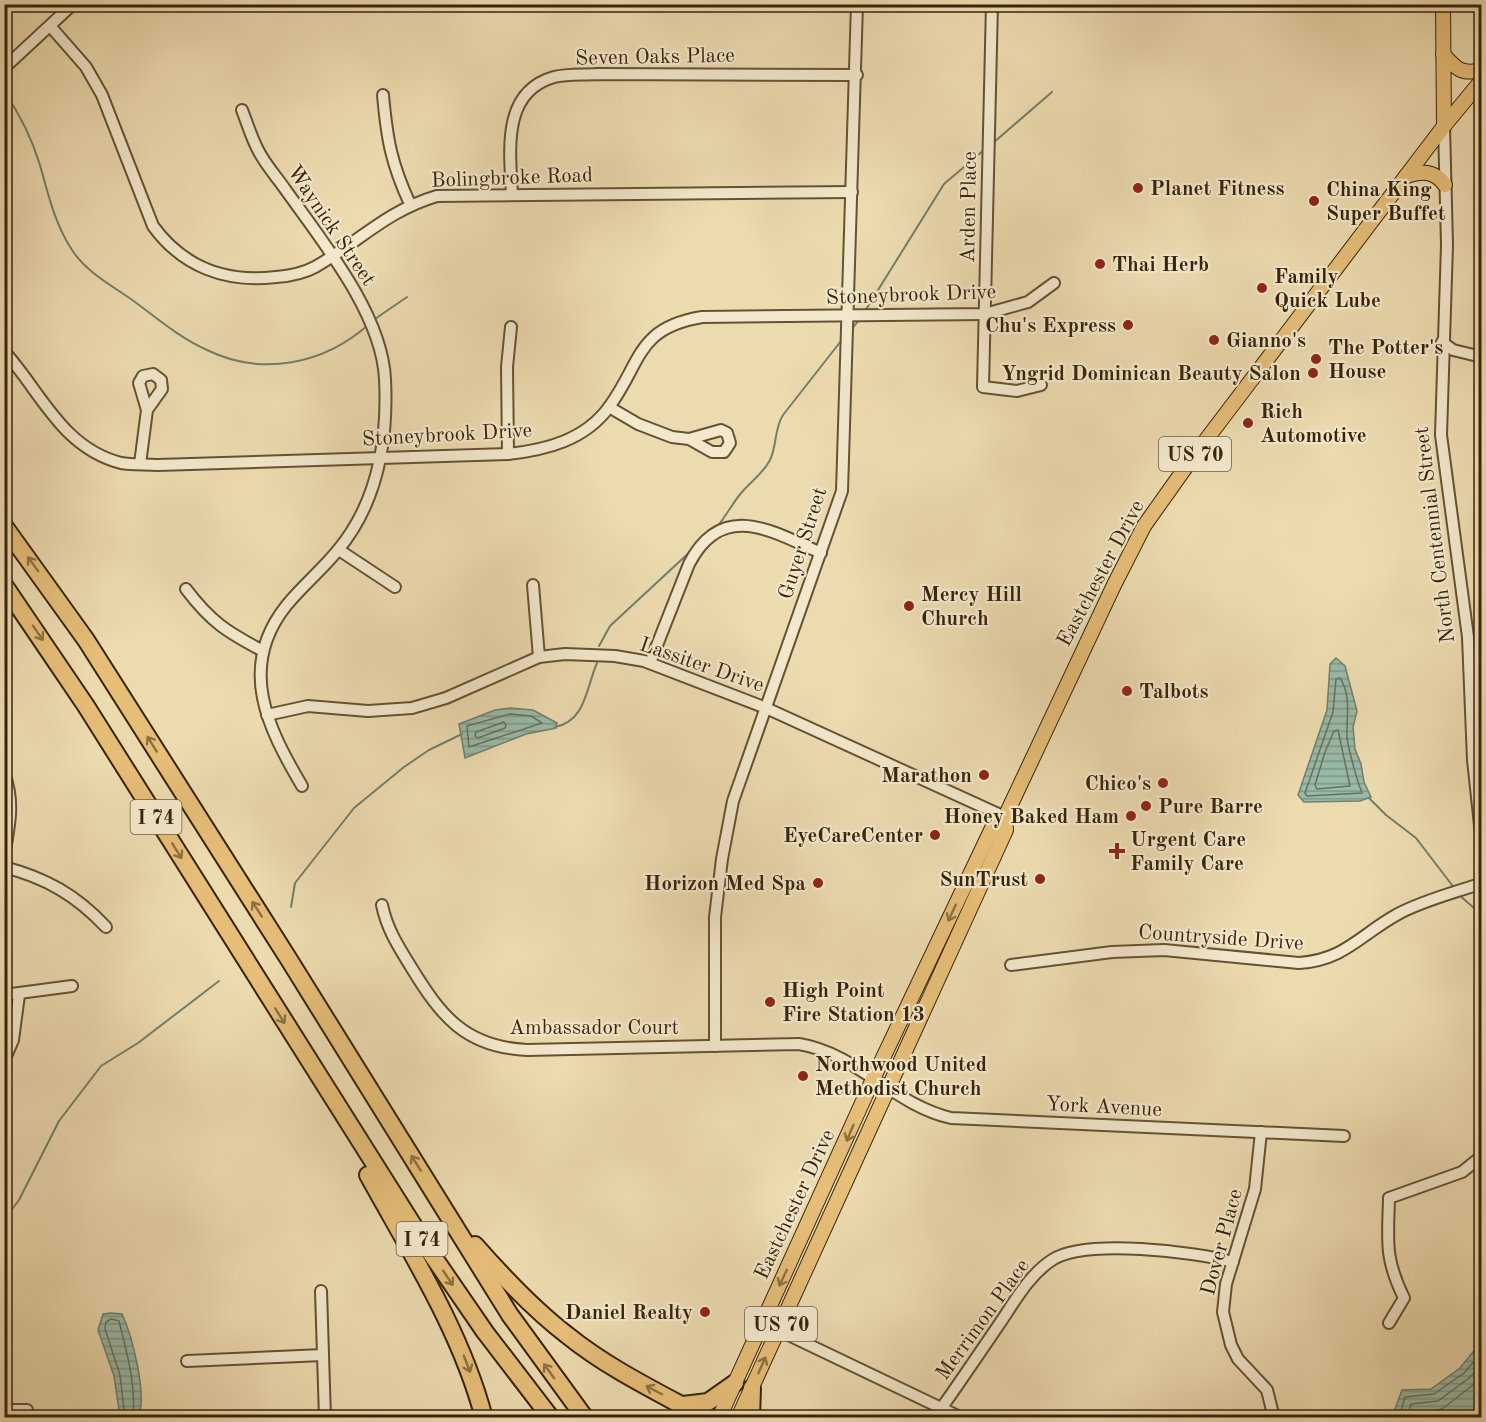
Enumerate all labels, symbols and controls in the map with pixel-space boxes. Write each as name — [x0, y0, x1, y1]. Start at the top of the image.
street label: Seven Oaks Place — [575, 46, 735, 69]
street label: Arden Place — [958, 151, 981, 263]
street label: Waynick Street — [283, 162, 379, 290]
street label: Bolingbroke Road — [431, 165, 593, 192]
place label: Planet Fitness — [1150, 179, 1285, 200]
place label: China King Super Buffet — [1326, 180, 1446, 225]
marker: Planet Fitness — [1131, 181, 1145, 195]
marker: China King Super Buffet — [1307, 194, 1321, 208]
place label: Thai Herb — [1112, 255, 1209, 276]
marker: Thai Herb — [1093, 257, 1107, 271]
place label: Family Quick Lube — [1274, 267, 1381, 312]
marker: Family Quick Lube — [1255, 281, 1269, 295]
street label: Stoneybrook Drive — [826, 282, 997, 309]
place label: Chu's Express — [985, 316, 1116, 337]
marker: Chu's Express — [1121, 318, 1135, 332]
place label: Gianno's — [1226, 331, 1306, 352]
marker: Gianno's — [1207, 333, 1221, 347]
place label: The Potter's House — [1328, 338, 1443, 383]
marker: The Potter's House — [1309, 352, 1323, 366]
place label: Yngrid Dominican Beauty Salon — [1001, 364, 1301, 385]
marker: Yngrid Dominican Beauty Salon — [1306, 366, 1320, 380]
place label: Rich Automotive — [1260, 402, 1367, 447]
marker: Rich Automotive — [1241, 416, 1255, 430]
street label: Stoneybrook Drive — [361, 421, 533, 450]
street label: North Centennial Street — [1412, 425, 1459, 644]
road number: US 70 — [1159, 437, 1231, 471]
street label: Guyer Street — [775, 485, 831, 602]
street label: Eastchester Drive — [1054, 497, 1149, 650]
one-way arrow — [27, 556, 39, 572]
place label: Mercy Hill Church — [921, 585, 1022, 630]
marker: Mercy Hill Church — [902, 599, 916, 613]
one-way arrow — [32, 624, 44, 640]
street label: Lassiter Drive — [636, 634, 767, 697]
place label: Talbots — [1139, 682, 1208, 703]
marker: Talbots — [1120, 684, 1134, 698]
one-way arrow — [146, 736, 158, 753]
place label: Marathon — [881, 766, 972, 787]
marker: Marathon — [977, 768, 991, 782]
place label: Chico's — [1085, 774, 1151, 795]
marker: Chico's — [1156, 776, 1170, 790]
place label: Pure Barre — [1158, 797, 1263, 818]
marker: Pure Barre — [1139, 799, 1153, 813]
road number: I 74 — [130, 800, 182, 834]
place label: Honey Baked Ham — [943, 807, 1119, 828]
marker: Honey Baked Ham — [1124, 809, 1138, 823]
place label: EyeCareCenter — [783, 826, 923, 847]
marker: EyeCareCenter — [928, 828, 942, 842]
place label: Urgent Care Family Care — [1130, 830, 1246, 875]
one-way arrow — [170, 842, 183, 859]
marker: Urgent Care Family Care — [1108, 842, 1126, 860]
place label: SunTrust — [939, 870, 1028, 891]
marker: SunTrust — [1033, 872, 1047, 886]
place label: Horizon Med Spa — [644, 874, 806, 895]
marker: Horizon Med Spa — [811, 876, 825, 890]
one-way arrow — [250, 900, 263, 917]
one-way arrow — [946, 903, 958, 921]
street label: Countryside Drive — [1137, 922, 1304, 955]
place label: High Point Fire Station 13 — [782, 981, 925, 1026]
marker: High Point Fire Station 13 — [763, 995, 777, 1009]
one-way arrow — [274, 1007, 286, 1024]
street label: Ambassador Court — [509, 1018, 679, 1039]
place label: Northwood United Methodist Church — [815, 1055, 987, 1100]
marker: Northwood United Methodist Church — [796, 1069, 810, 1083]
street label: York Avenue — [1045, 1094, 1163, 1121]
one-way arrow — [844, 1123, 855, 1141]
street label: Eastchester Drive — [751, 1127, 839, 1283]
one-way arrow — [410, 1155, 422, 1172]
street label: Dover Place — [1198, 1187, 1247, 1298]
road number: I 74 — [396, 1222, 448, 1256]
street label: Merrimon Place — [933, 1256, 1034, 1384]
one-way arrow — [442, 1269, 454, 1286]
one-way arrow — [776, 1269, 788, 1287]
place label: Daniel Realty — [565, 1303, 693, 1324]
marker: Daniel Realty — [698, 1305, 712, 1319]
road number: US 70 — [745, 1307, 817, 1341]
one-way arrow — [462, 1354, 473, 1373]
one-way arrow — [757, 1356, 769, 1374]
one-way arrow — [543, 1363, 556, 1379]
one-way arrow — [645, 1384, 663, 1395]

